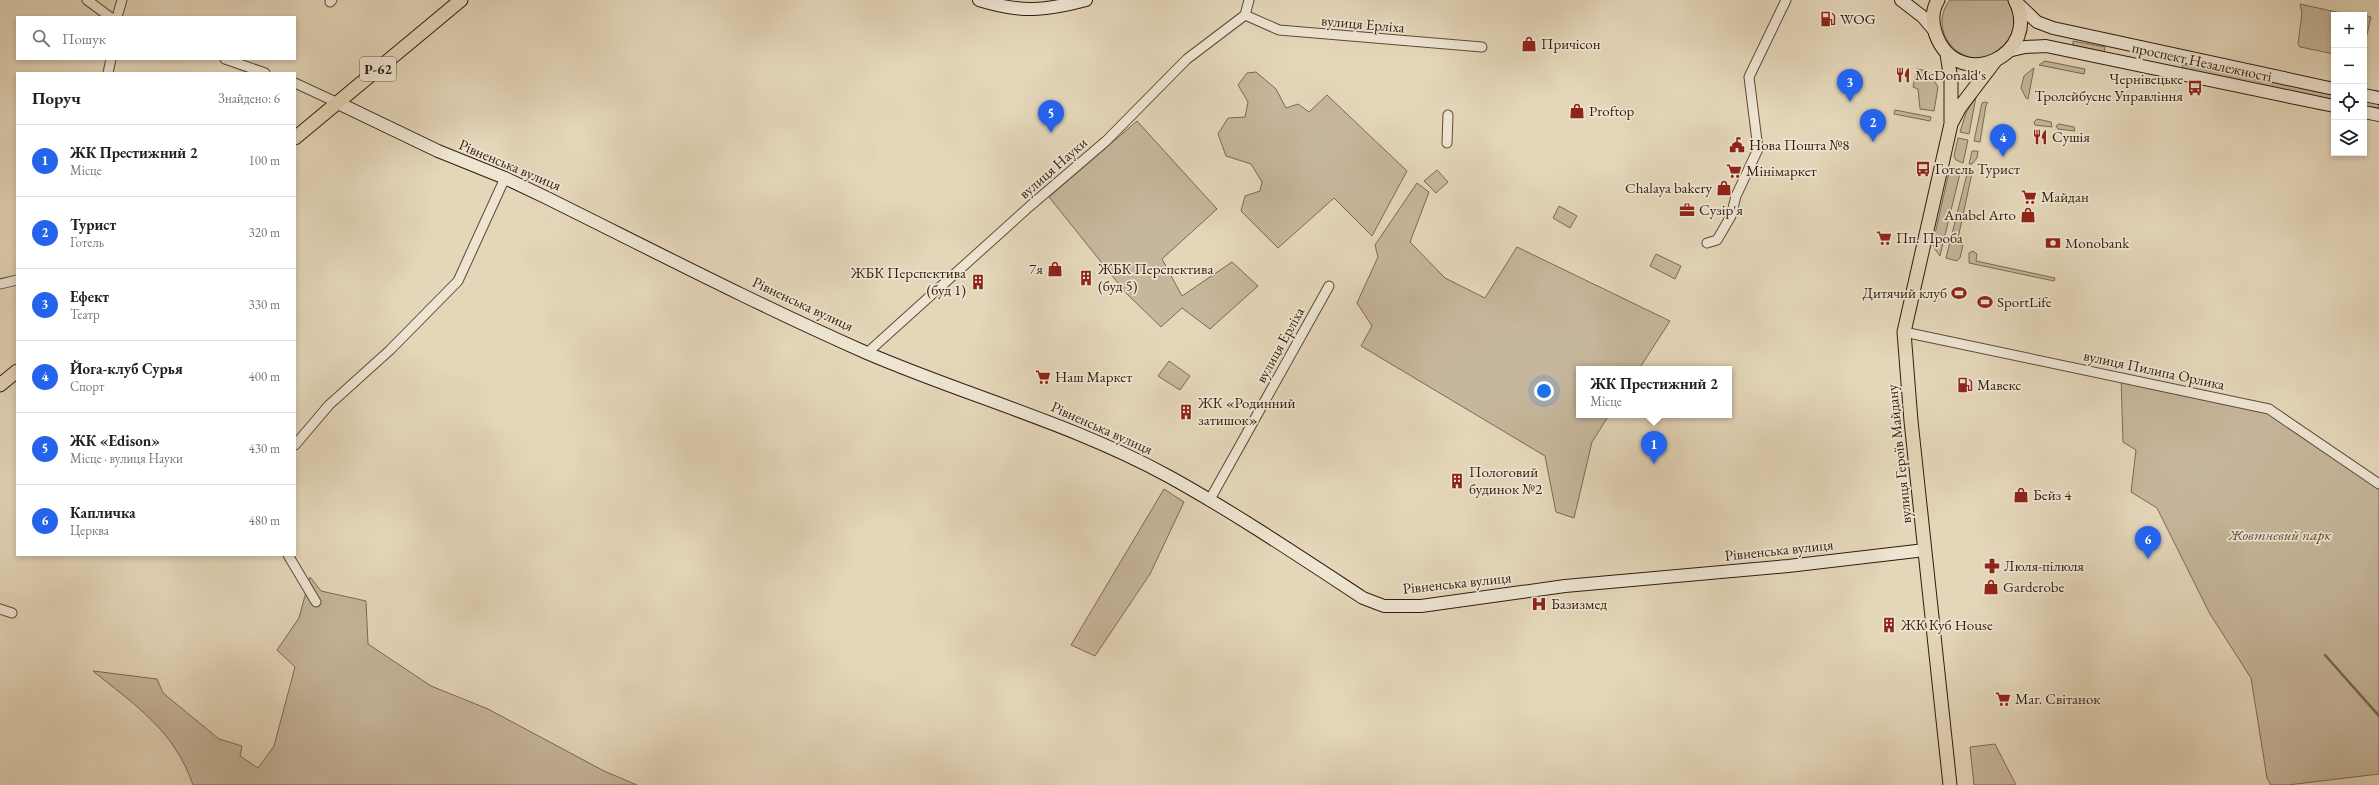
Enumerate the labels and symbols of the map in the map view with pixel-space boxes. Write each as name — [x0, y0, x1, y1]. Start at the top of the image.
place label: WOG — [1840, 9, 1876, 28]
street label: вулиця Ерліха — [1320, 10, 1406, 37]
fuel station icon: WOG — [1819, 10, 1837, 28]
place label: Причісон — [1541, 34, 1601, 53]
shop icon: Причісон — [1520, 35, 1538, 53]
street label: проспект Незалежності — [2130, 37, 2274, 86]
road number: Р-62 — [360, 57, 396, 81]
place label: McDonald's — [1915, 65, 1986, 84]
restaurant icon: McDonald's — [1894, 66, 1912, 84]
pin: 3 — [1837, 69, 1863, 102]
place label: Чернівецьке Тролейбусне Управління — [2035, 69, 2183, 105]
bus stop icon: Чернівецьке Тролейбусне Управління — [2186, 79, 2204, 97]
pin: 5 — [1038, 100, 1064, 133]
place label: Proftop — [1589, 101, 1635, 120]
shop icon: Proftop — [1568, 102, 1586, 120]
pin: 2 — [1860, 109, 1886, 142]
pin: 4 — [1990, 124, 2016, 157]
place label: Сушія — [2052, 127, 2090, 146]
restaurant icon: Сушія — [2031, 128, 2049, 146]
street label: вулиця Науки — [1015, 133, 1091, 203]
street label: Рівненська вулиця — [456, 134, 564, 195]
place label: Нова Пошта №8 — [1749, 135, 1850, 154]
public building icon: Нова Пошта №8 — [1728, 136, 1746, 154]
place label: Готель Турист — [1935, 159, 2020, 178]
bus stop icon: Готель Турист — [1914, 160, 1932, 178]
place label: Мінімаркет — [1746, 161, 1817, 180]
supermarket icon: Мінімаркет — [1725, 162, 1743, 180]
place label: Chalaya bakery — [1625, 178, 1712, 197]
shop icon: Chalaya bakery — [1715, 179, 1733, 197]
place label: Майдан — [2041, 187, 2089, 206]
supermarket icon: Майдан — [2020, 188, 2038, 206]
place label: Сузір'я — [1699, 200, 1743, 219]
office icon: Сузір'я — [1678, 201, 1696, 219]
place label: Anabel Arto — [1943, 205, 2016, 224]
shop icon: Anabel Arto — [2019, 206, 2037, 224]
place label: Пп. Проба — [1896, 228, 1963, 247]
supermarket icon: Пп. Проба — [1875, 229, 1893, 247]
place label: Monobank — [2065, 233, 2130, 252]
bank icon: Monobank — [2044, 234, 2062, 252]
place label: 7я — [1029, 259, 1043, 278]
place label: ЖБК Перспектива (буд 5) — [1097, 259, 1213, 295]
shop icon: 7я — [1046, 260, 1064, 278]
place label: ЖБК Перспектива (буд 1) — [850, 263, 966, 299]
building icon: ЖБК Перспектива (буд 5) — [1077, 269, 1095, 287]
street label: Рівненська вулиця — [750, 272, 857, 335]
building icon: ЖБК Перспектива (буд 1) — [969, 273, 987, 291]
place label: Дитячий клуб — [1862, 283, 1947, 302]
sports icon: Дитячий клуб — [1950, 284, 1968, 302]
place label: SportLife — [1997, 292, 2052, 311]
sports icon: SportLife — [1976, 293, 1994, 311]
street label: вулиця Ерліха — [1251, 303, 1308, 386]
street label: вулиця Пилипа Орлика — [2082, 345, 2226, 394]
place label: Наш Маркет — [1055, 367, 1132, 386]
supermarket icon: Наш Маркет — [1034, 368, 1052, 386]
place label: Мавекс — [1977, 375, 2021, 394]
fuel station icon: Мавекс — [1956, 376, 1974, 394]
your location — [1534, 381, 1554, 401]
street label: вулиця Героїв Майдану — [1882, 383, 1915, 525]
place label: ЖК «Родинний затишок» — [1197, 393, 1295, 429]
street label: Рівненська вулиця — [1048, 397, 1156, 459]
building icon: ЖК «Родинний затишок» — [1177, 403, 1195, 421]
pin: 1 — [1641, 431, 1667, 464]
place label: Пологовий будинок №2 — [1469, 462, 1543, 498]
building icon: Пологовий будинок №2 — [1448, 472, 1466, 490]
place label: Бейз 4 — [2033, 485, 2072, 504]
shop icon: Бейз 4 — [2012, 486, 2030, 504]
park label: Жовтневий парк — [2227, 525, 2332, 544]
pin: 6 — [2135, 526, 2161, 559]
street label: Рівненська вулиця — [1724, 534, 1835, 565]
place label: Люля-пілюля — [2004, 556, 2084, 575]
pharmacy icon: Люля-пілюля — [1983, 557, 2001, 575]
street label: Рівненська вулиця — [1402, 567, 1513, 598]
place label: Garderobe — [2003, 577, 2065, 596]
shop icon: Garderobe — [1982, 578, 2000, 596]
place label: Базизмед — [1551, 594, 1607, 613]
hospital icon: Базизмед — [1530, 595, 1548, 613]
place label: ЖК Куб House — [1900, 615, 1993, 634]
building icon: ЖК Куб House — [1880, 616, 1898, 634]
place label: Маг. Світанок — [2015, 689, 2101, 708]
supermarket icon: Маг. Світанок — [1994, 690, 2012, 708]

